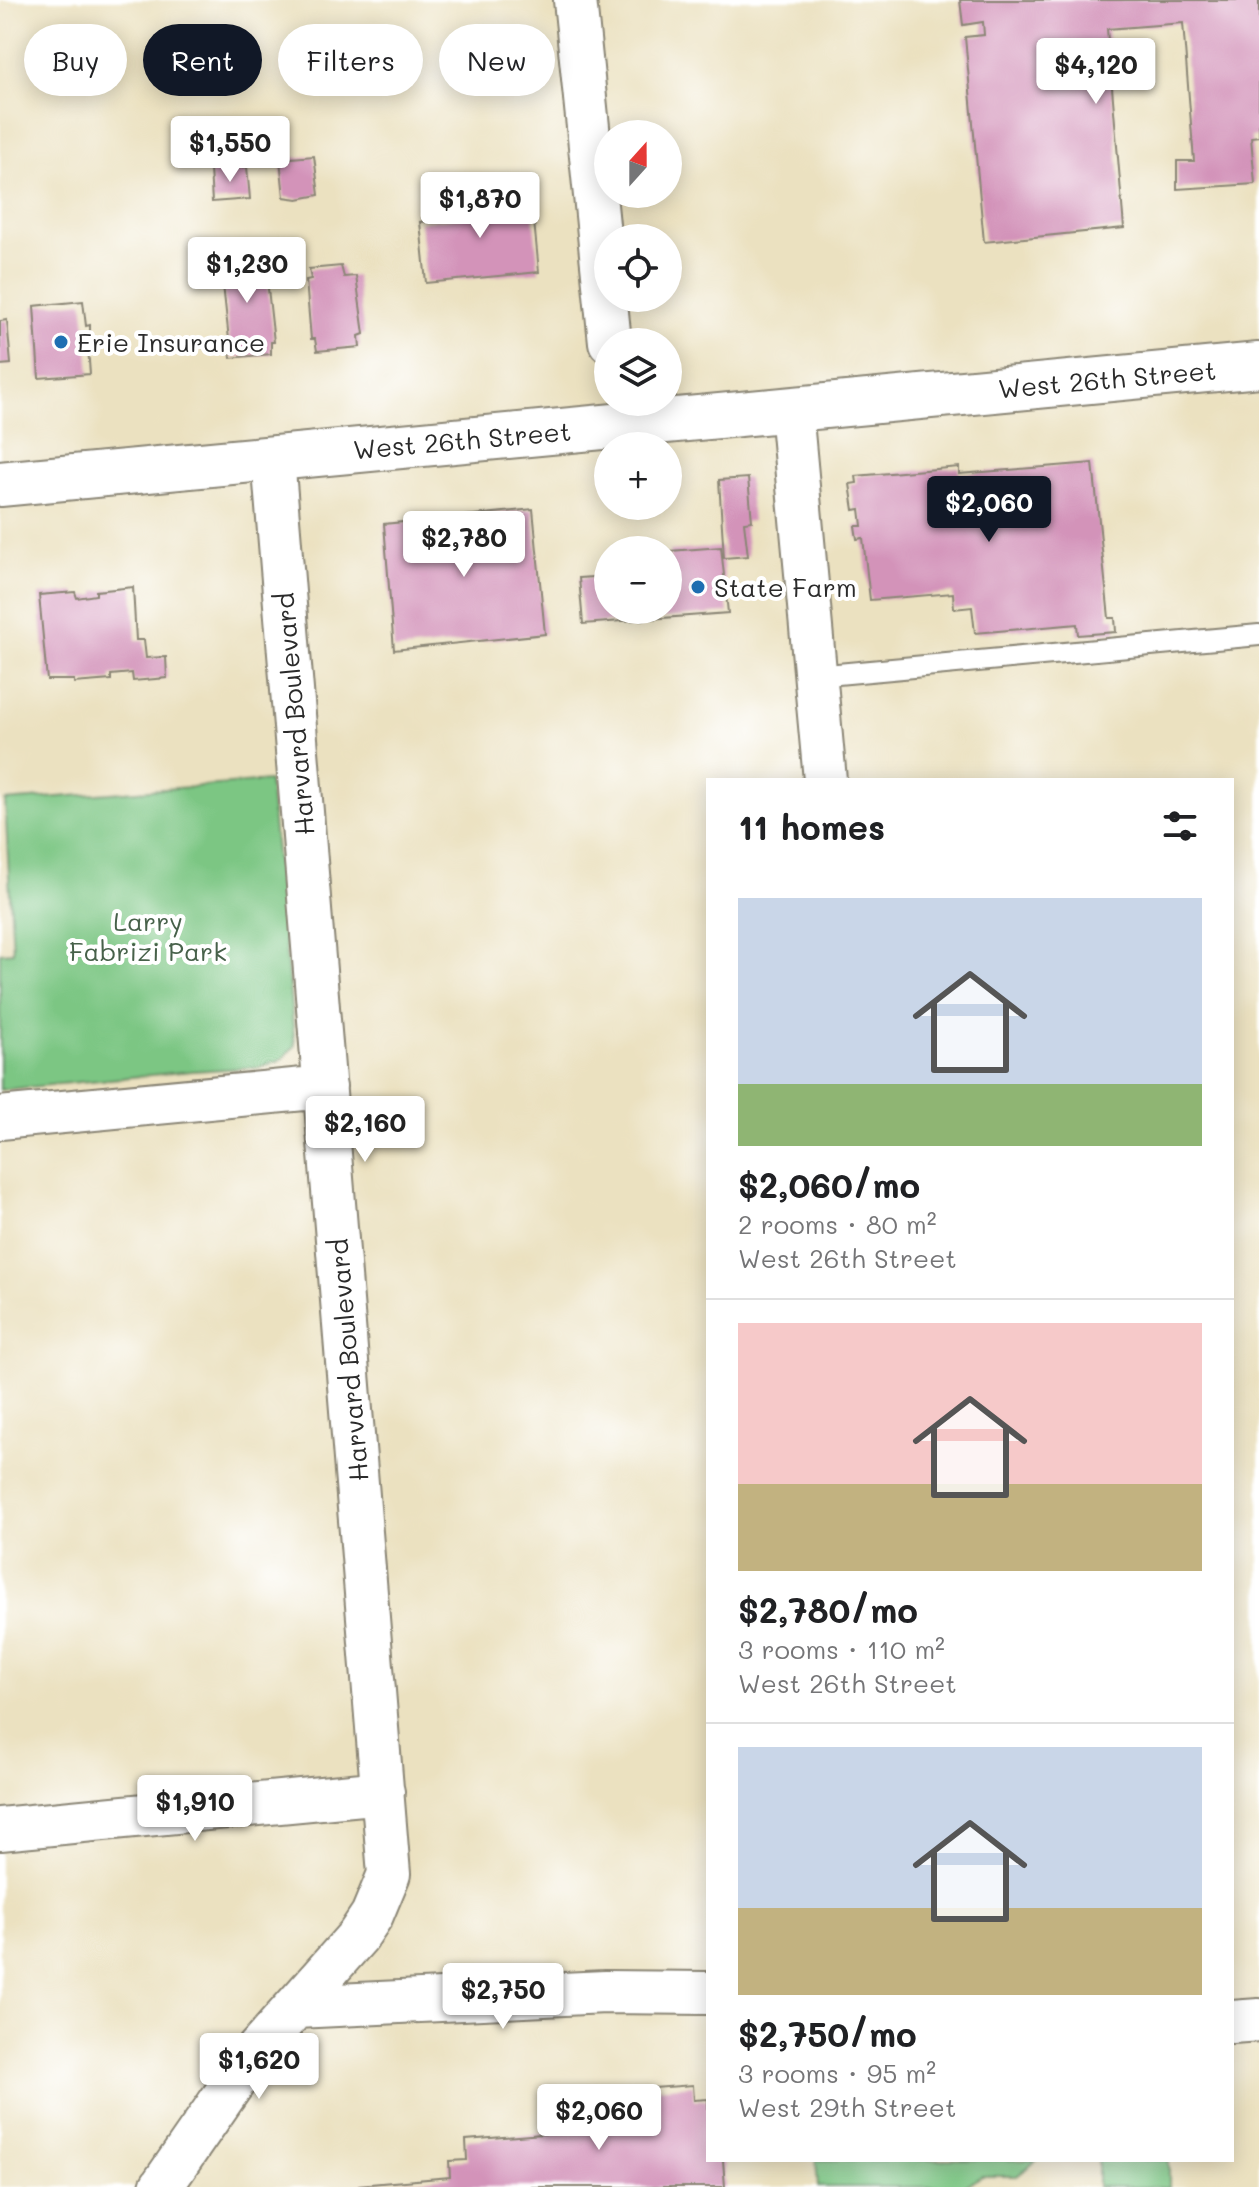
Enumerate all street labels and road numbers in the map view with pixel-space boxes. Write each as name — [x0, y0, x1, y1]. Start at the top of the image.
street label: West 26th Street — [997, 353, 1217, 405]
street label: West 26th Street — [352, 414, 572, 466]
street label: Harvard Boulevard — [266, 591, 322, 837]
street label: Harvard Boulevard — [320, 1237, 376, 1483]

